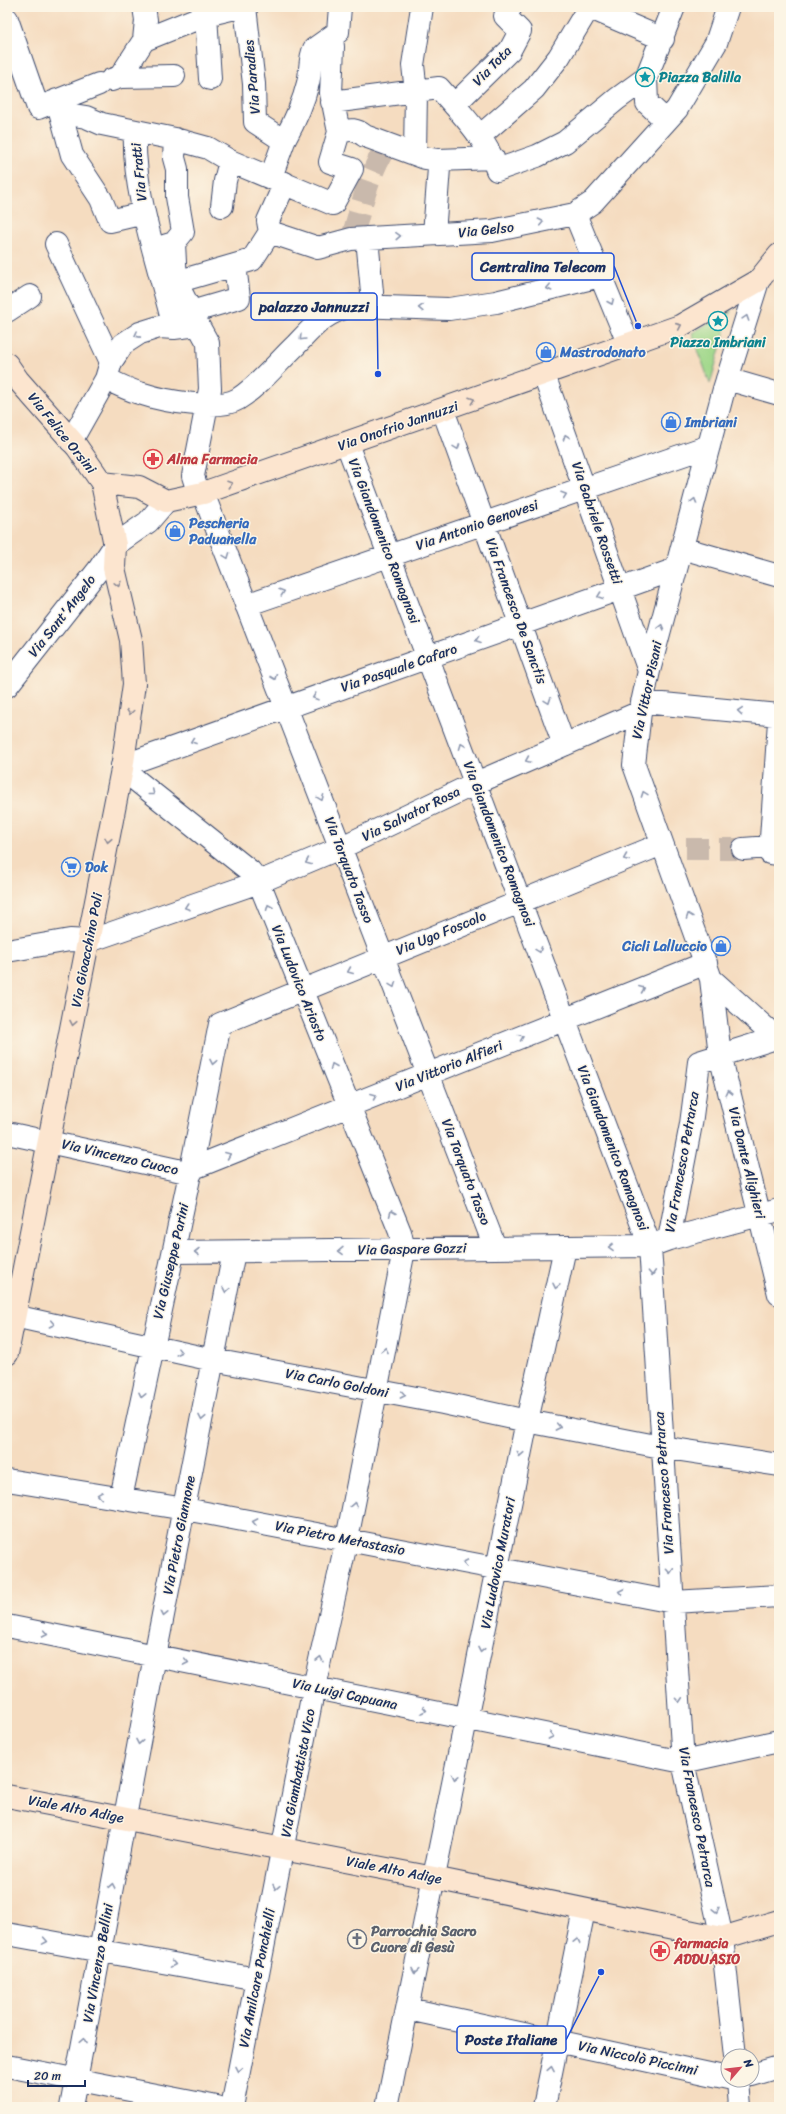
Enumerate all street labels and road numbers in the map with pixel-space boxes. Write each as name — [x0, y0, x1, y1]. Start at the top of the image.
street label: Via Paradies — [236, 38, 268, 115]
street label: Via Tota — [466, 40, 518, 92]
street label: Via Fratti — [123, 140, 154, 202]
street label: Via Gelso — [457, 215, 515, 245]
street label: Via Felice Orsini — [21, 386, 104, 480]
street label: Via Onofrio Jannuzzi — [334, 393, 463, 458]
street label: Via Giandomenico Romagnosi — [341, 455, 428, 629]
street label: Via Gabriele Rossetti — [564, 458, 630, 589]
street label: Via Antonio Genovesi — [412, 492, 543, 558]
street label: Via Francesco De Sanctis — [478, 534, 554, 688]
street label: Via Sant'Angelo — [21, 569, 103, 663]
street label: Via Pasquale Cafaro — [337, 636, 461, 700]
street label: Via Vittor Pisani — [624, 637, 670, 741]
street label: Via Giandomenico Romagnosi — [456, 758, 543, 932]
street label: Via Salvator Rosa — [357, 779, 465, 849]
street label: Via Torquato Tasso — [317, 813, 381, 927]
street label: Via Gioacchino Poli — [64, 889, 111, 1010]
street label: Via Ugo Foscolo — [392, 903, 490, 963]
street label: Via Ludovico Ariosto — [264, 921, 334, 1045]
street label: Via Vittorio Alfieri — [391, 1033, 508, 1099]
street label: Via Giandomenico Romagnosi — [570, 1062, 657, 1236]
street label: Via Francesco Petrarca — [657, 1089, 707, 1234]
street label: Via Dante Alighieri — [721, 1104, 773, 1223]
street label: Via Torquato Tasso — [434, 1115, 498, 1229]
street label: Via Vincenzo Cuoco — [59, 1131, 181, 1183]
street label: Via Giuseppe Parini — [146, 1199, 197, 1321]
street label: Via Gaspare Gozzi — [357, 1236, 468, 1262]
street label: Via Carlo Goldoni — [283, 1361, 392, 1405]
street label: Via Francesco Petrarca — [646, 1410, 681, 1555]
street label: Via Pietro Giannone — [155, 1473, 203, 1597]
street label: Via Ludovico Muratori — [473, 1494, 523, 1631]
street label: Via Pietro Metastasio — [273, 1513, 407, 1563]
street label: Via Luigi Capuana — [290, 1671, 400, 1717]
street label: Via Giambattista Vico — [273, 1706, 323, 1840]
street label: Via Francesco Petrarca — [671, 1745, 723, 1890]
street label: Viale Alto Adige — [26, 1787, 126, 1831]
street label: Viale Alto Adige — [344, 1848, 444, 1892]
street label: Via Vincenzo Bellini — [75, 1900, 121, 2025]
street label: Via Amilcare Ponchielli — [231, 1905, 283, 2050]
street label: Via Niccolò Piccinni — [576, 2033, 701, 2083]

